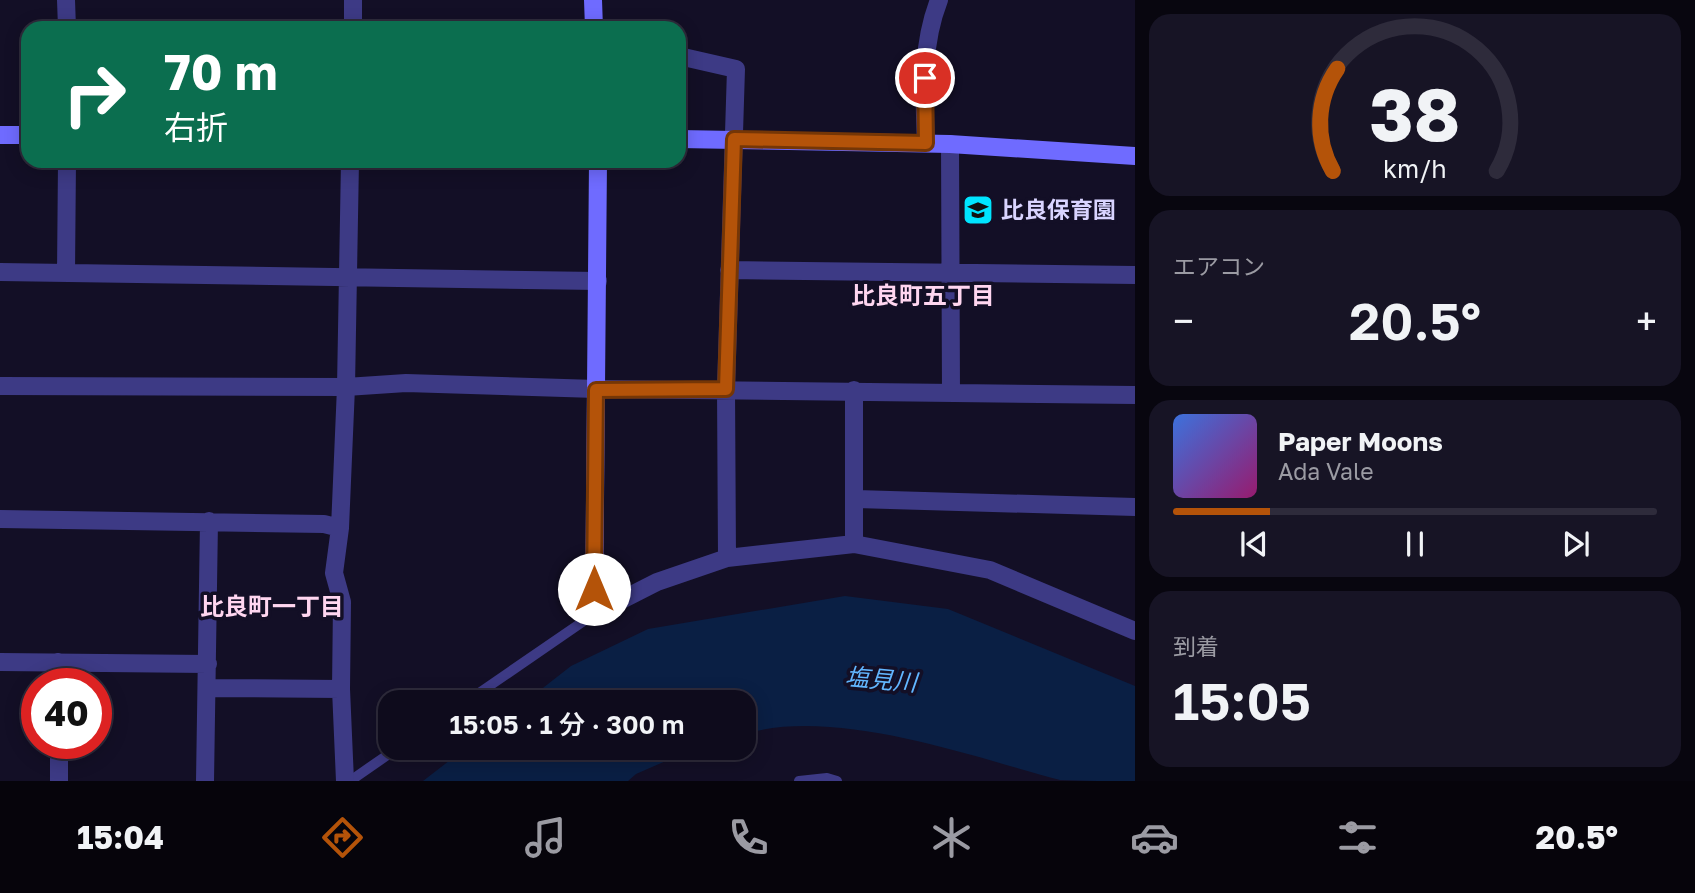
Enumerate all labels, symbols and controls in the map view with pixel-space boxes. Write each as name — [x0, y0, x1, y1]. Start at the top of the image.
text: 70 m — [164, 42, 278, 101]
pin — [895, 48, 955, 108]
icon: right — [49, 49, 140, 140]
icon: arrive — [906, 59, 944, 97]
text: 38 — [1370, 70, 1461, 157]
text: 右折 — [164, 108, 228, 146]
text: km/h — [1383, 153, 1447, 184]
school or university icon: 比良保育園 — [961, 193, 995, 227]
place label: 比良保育園 — [1001, 195, 1116, 223]
text: エアコン — [1173, 252, 1265, 280]
district label: 比良町五丁目 — [851, 280, 995, 309]
text: 20.5° — [1349, 289, 1481, 351]
text: − — [1173, 298, 1194, 343]
text: + — [1636, 298, 1657, 343]
text: Paper Moons — [1278, 426, 1443, 457]
text: Ada Vale — [1278, 457, 1374, 485]
icon: previous — [1235, 525, 1273, 563]
icon: pause — [1396, 525, 1434, 563]
icon: next — [1557, 525, 1595, 563]
position arrow — [557, 552, 631, 626]
district label: 比良町一丁目 — [200, 591, 344, 620]
text: 到着 — [1173, 632, 1219, 660]
water label: 塩見川 — [844, 661, 921, 696]
speed limit sign: 40 — [21, 668, 112, 759]
text: 15:05 — [1173, 669, 1311, 731]
text: 15:05 · 1 分 · 300 m — [450, 709, 684, 740]
icon: directions — [318, 813, 367, 862]
icon: music — [521, 813, 570, 862]
icon: phone — [724, 813, 773, 862]
icon: climate — [927, 813, 976, 862]
icon: car — [1130, 813, 1179, 862]
icon: filters — [1333, 813, 1382, 862]
text: 15:04 — [77, 818, 164, 856]
text: 20.5° — [1535, 818, 1618, 856]

